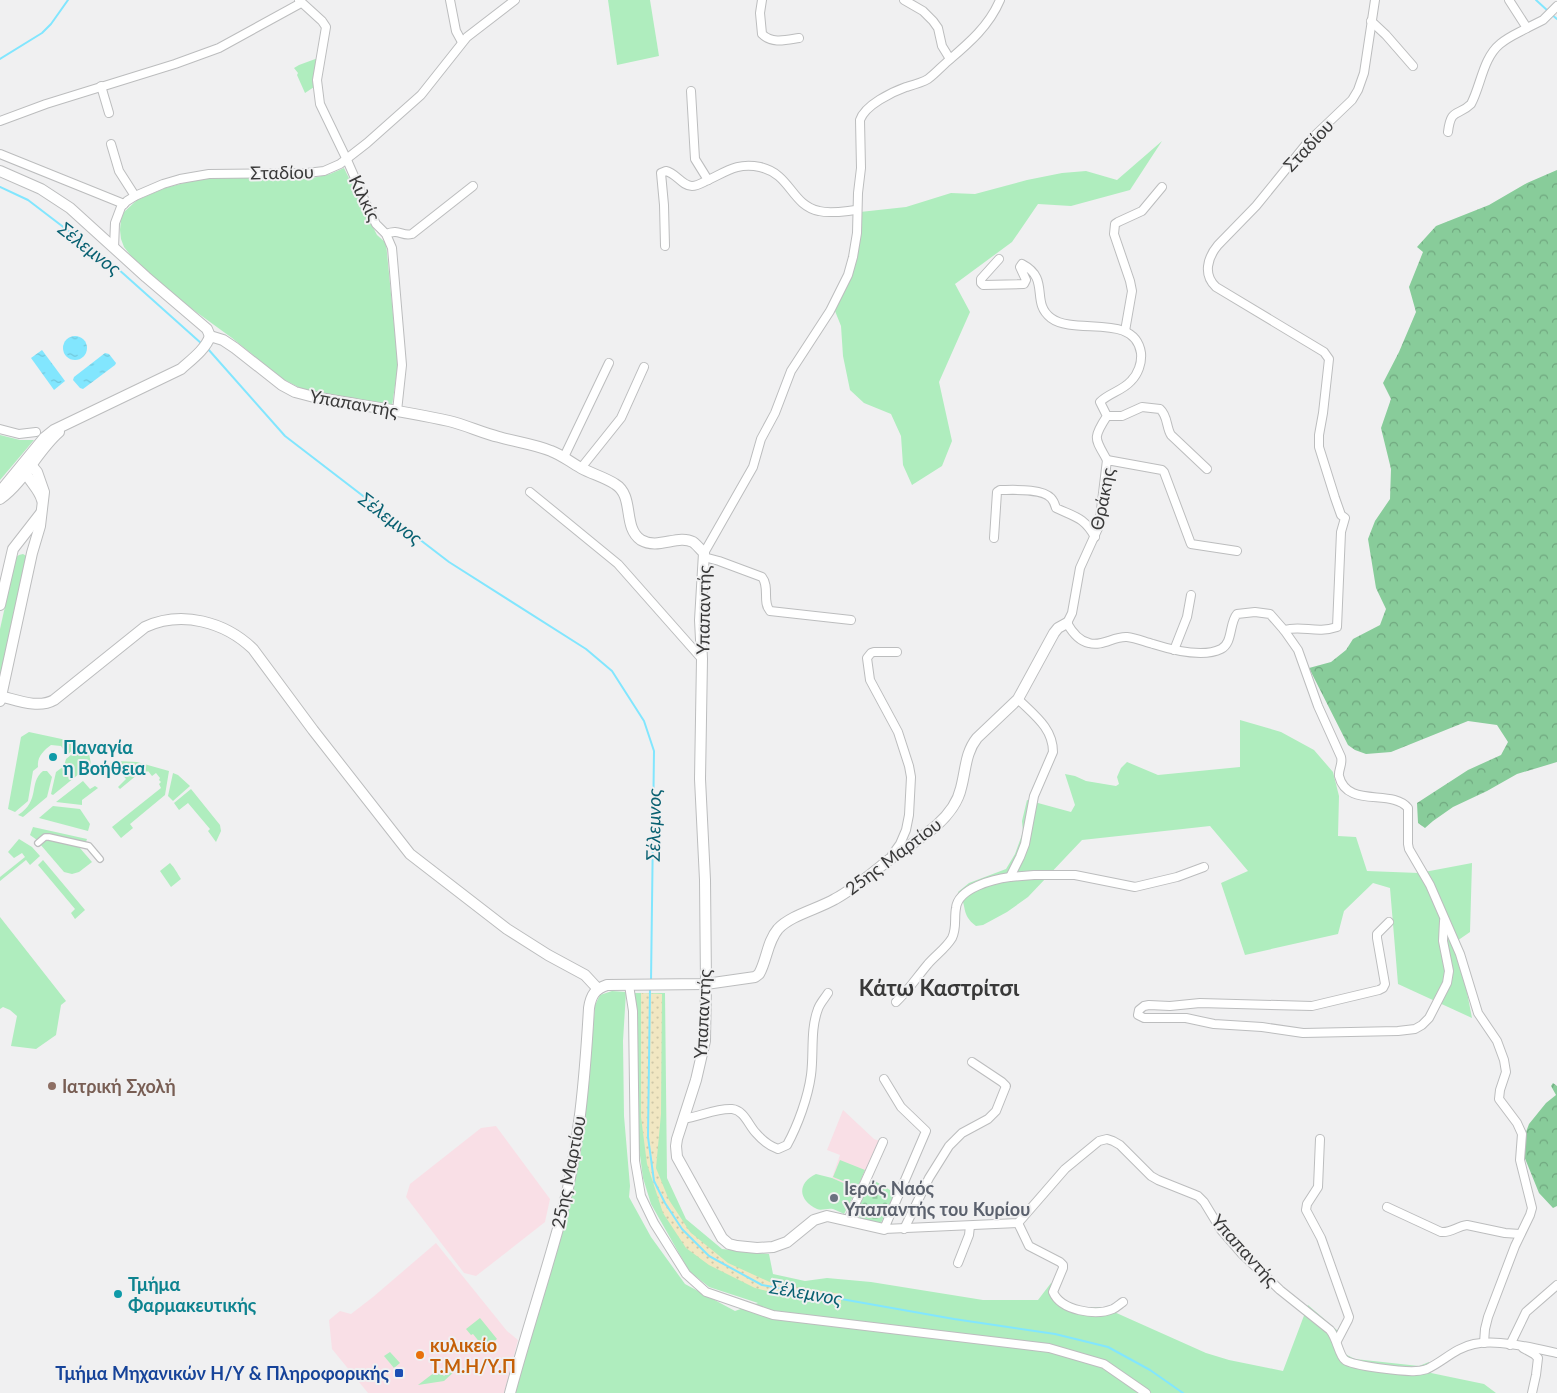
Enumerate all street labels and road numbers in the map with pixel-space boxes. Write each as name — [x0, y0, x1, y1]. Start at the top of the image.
street label: Σταδίου — [1278, 114, 1338, 176]
street label: Σταδίου — [250, 160, 314, 184]
street label: Κιλκίς — [345, 171, 386, 225]
street label: Υπαπαντής — [308, 384, 401, 422]
street label: Θράκης — [1085, 465, 1119, 532]
street label: Υπαπαντής — [691, 564, 715, 655]
street label: 25ης Μαρτίου — [841, 813, 945, 899]
street label: Υπαπαντής — [689, 968, 715, 1059]
street label: 25ης Μαρτίου — [546, 1114, 590, 1230]
street label: Υπαπαντής — [1207, 1209, 1284, 1291]

